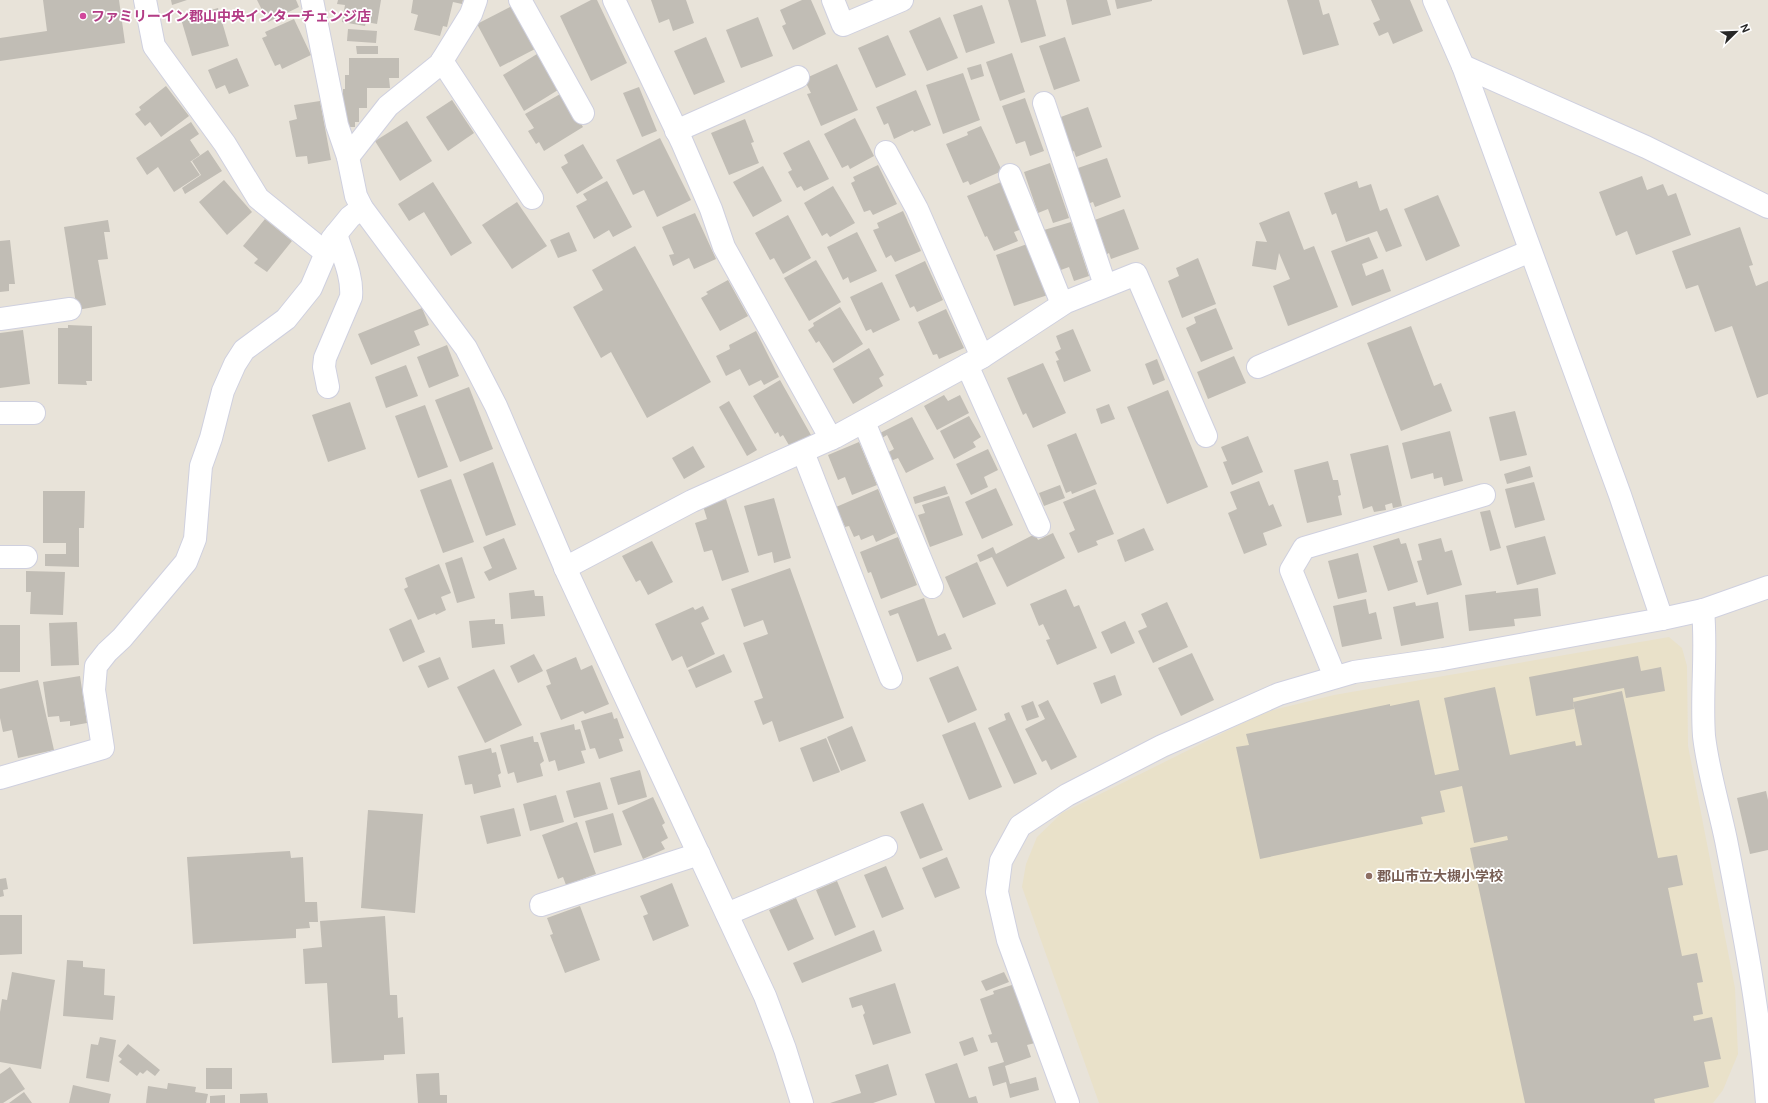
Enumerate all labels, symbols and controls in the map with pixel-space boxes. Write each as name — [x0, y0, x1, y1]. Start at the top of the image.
place label: ファミリーイン郡山中央インターチェンジ店 — [91, 7, 371, 25]
marker: ファミリーイン郡山中央インターチェンジ店 — [78, 11, 88, 21]
north arrow — [1716, 12, 1756, 52]
text: N — [1737, 22, 1753, 35]
place label: 郡山市立大槻小学校 — [1377, 867, 1503, 885]
marker: 郡山市立大槻小学校 — [1364, 871, 1374, 881]

